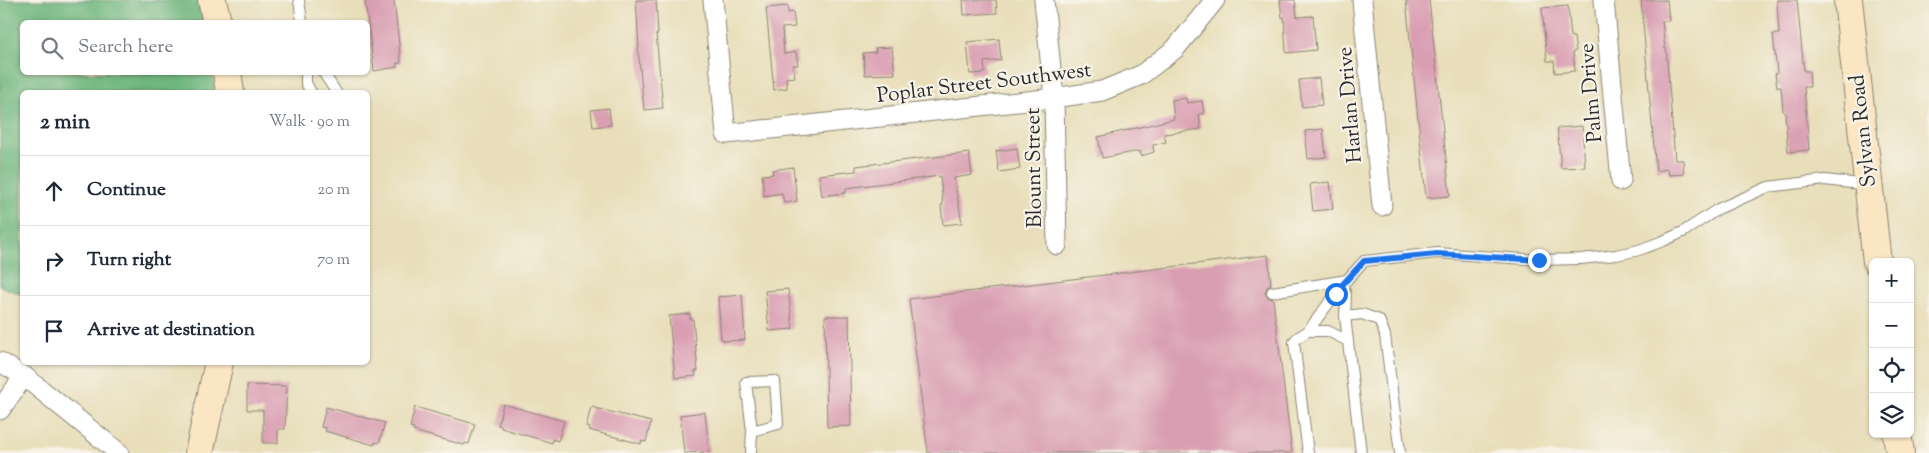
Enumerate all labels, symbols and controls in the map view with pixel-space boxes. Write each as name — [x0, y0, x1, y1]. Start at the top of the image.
search box — [20, 20, 370, 75]
icon: search — [38, 34, 66, 62]
text: Search here — [78, 34, 173, 61]
street label: Palm Drive — [1573, 42, 1611, 144]
street label: Harlan Drive — [1331, 45, 1371, 164]
street label: Poplar Street Southwest — [875, 56, 1093, 112]
street label: Sylvan Road — [1843, 73, 1885, 189]
street label: Blount Street — [1019, 107, 1051, 228]
text: 2 min — [40, 108, 90, 138]
text: Walk · 90 m — [269, 111, 350, 134]
icon: ahead — [40, 177, 68, 205]
text: Continue — [87, 177, 166, 204]
text: 20 m — [317, 179, 350, 202]
icon: right — [40, 247, 68, 275]
text: Turn right — [87, 247, 171, 274]
text: 70 m — [317, 249, 350, 272]
route end — [1528, 249, 1551, 272]
map controls — [1869, 258, 1914, 438]
button: + — [1869, 258, 1914, 303]
route start — [1325, 283, 1348, 306]
button: − — [1869, 303, 1914, 348]
icon: arrive — [40, 317, 68, 345]
text: Arrive at destination — [87, 317, 255, 344]
button: locate — [1869, 348, 1914, 393]
button: layers — [1869, 393, 1914, 438]

